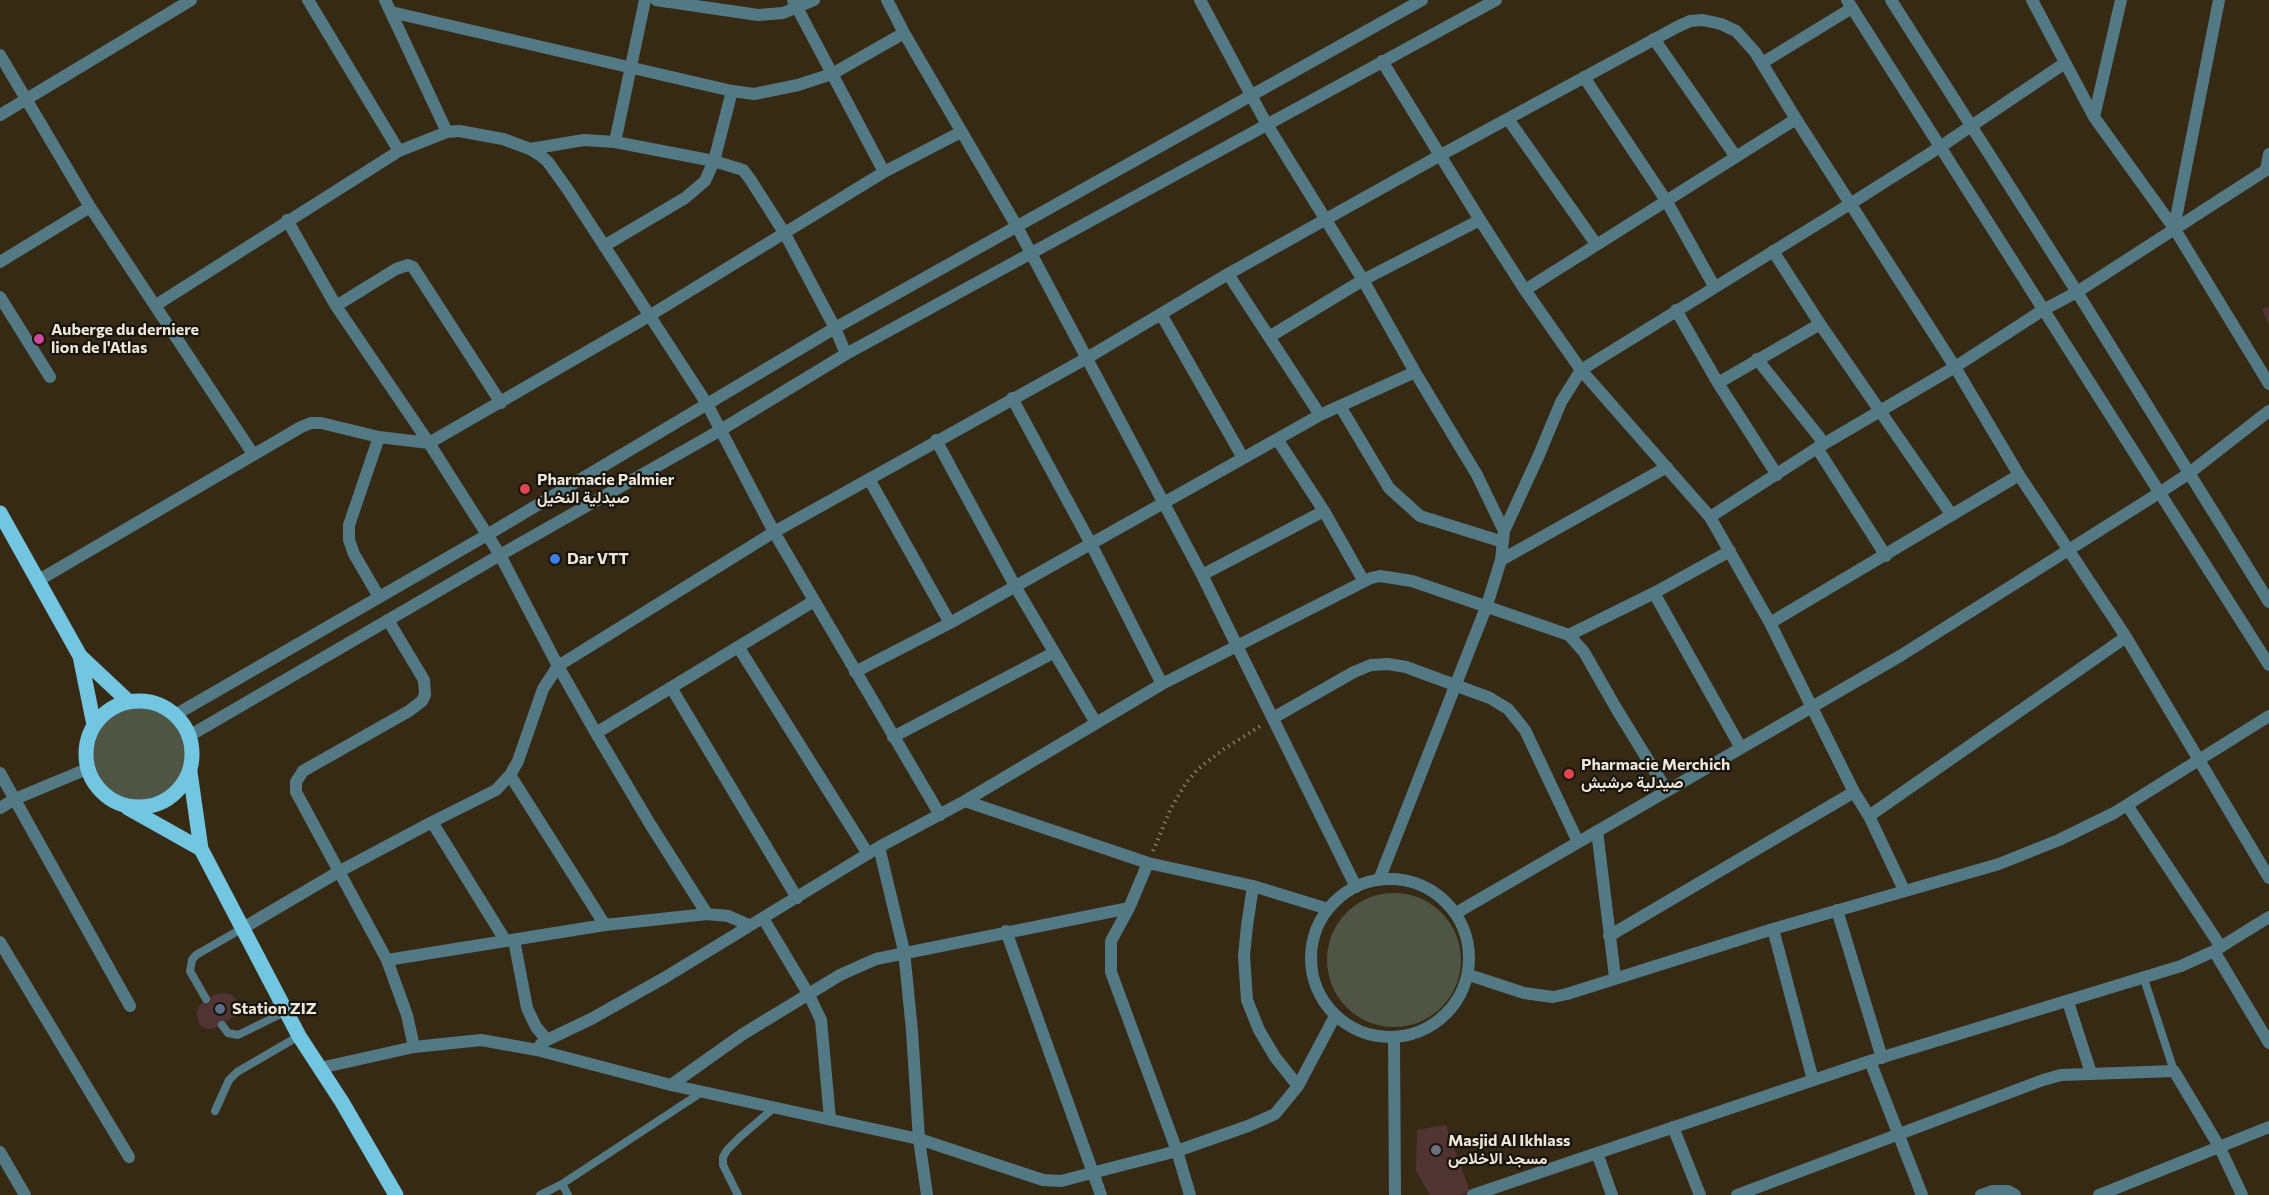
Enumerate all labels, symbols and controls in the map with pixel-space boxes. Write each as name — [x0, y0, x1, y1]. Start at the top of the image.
place label: Auberge du derniere lion de l'Atlas — [51, 320, 199, 358]
marker: Auberge du derniere lion de l'Atlas — [32, 332, 46, 346]
place label: Pharmacie Palmier صيدلية النخيل — [537, 470, 674, 508]
marker: Pharmacie Palmier صيدلية النخيل — [518, 482, 532, 496]
place label: Dar VTT — [567, 549, 629, 569]
marker: Dar VTT — [548, 552, 562, 566]
place label: Pharmacie Merchich صيدلية مرشيش — [1581, 755, 1730, 793]
marker: Pharmacie Merchich صيدلية مرشيش — [1562, 767, 1576, 781]
place label: Station ZIZ — [232, 999, 317, 1019]
marker: Station ZIZ — [213, 1002, 227, 1016]
place label: Masjid Al Ikhlass مسجد الاخلاص — [1448, 1131, 1570, 1169]
marker: Masjid Al Ikhlass مسجد الاخلاص — [1429, 1143, 1443, 1157]

